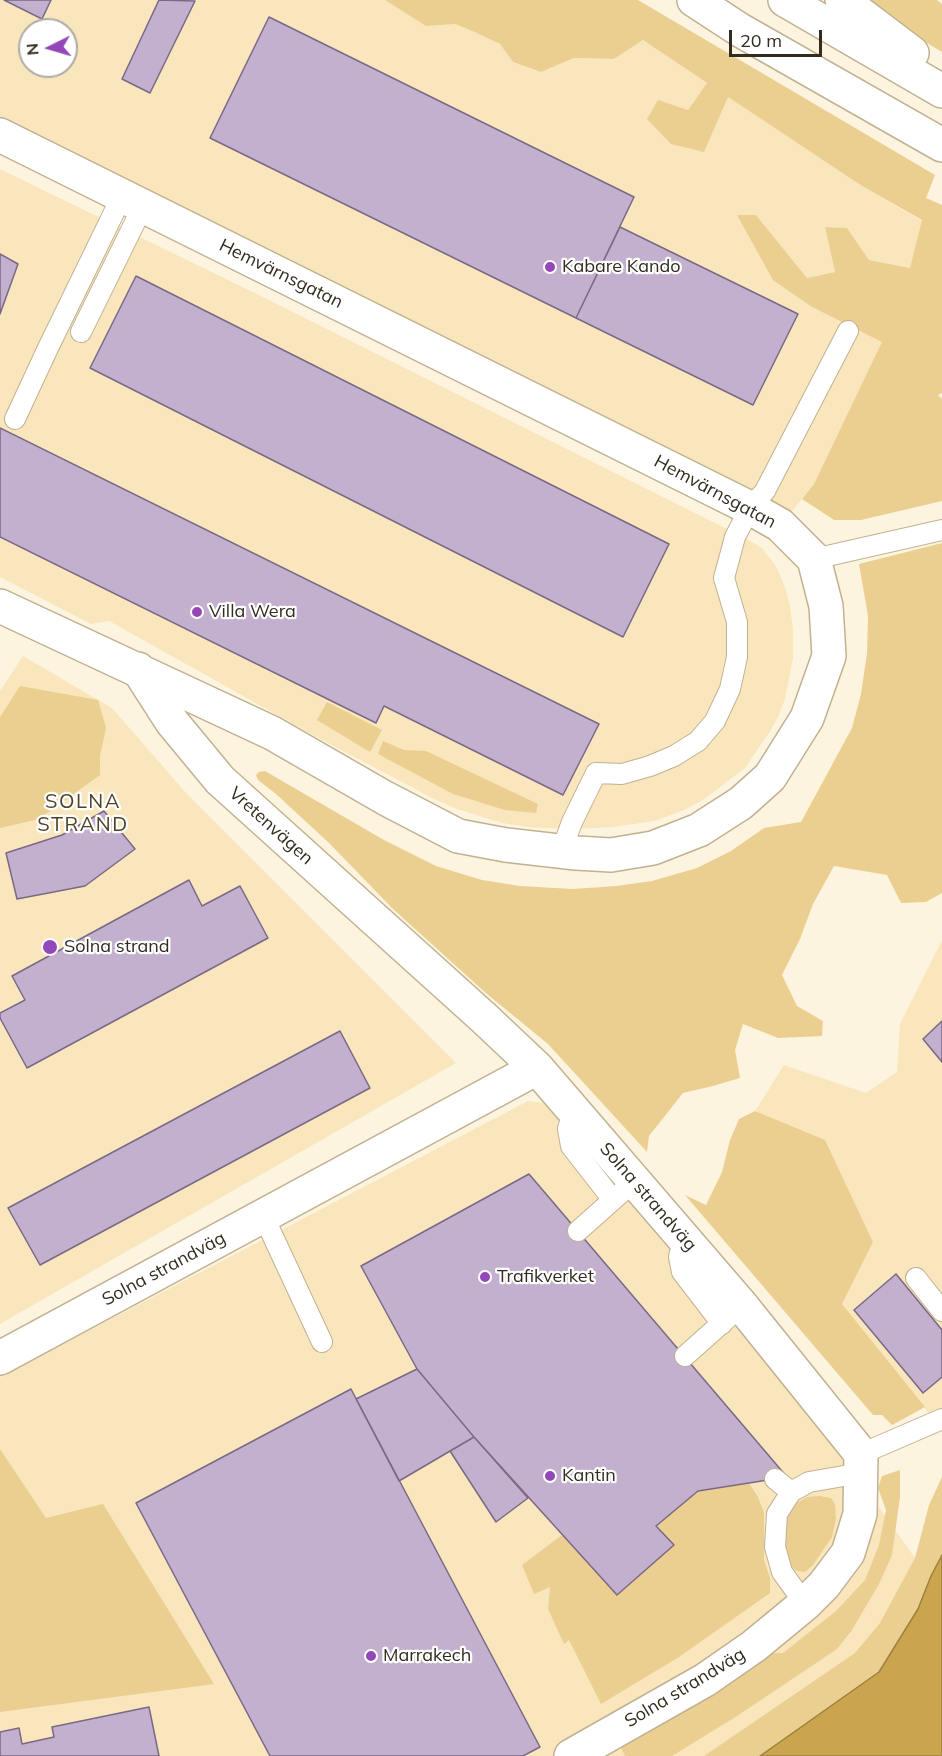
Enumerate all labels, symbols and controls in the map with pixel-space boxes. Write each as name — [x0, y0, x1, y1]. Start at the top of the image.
north arrow — [18, 18, 78, 78]
scale bar — [732, 18, 825, 56]
text: 20 m — [740, 29, 782, 52]
text: N — [22, 42, 43, 56]
street label: Hemvärnsgatan — [216, 235, 346, 313]
place label: Kabare Kando — [562, 256, 681, 278]
marker: Kabare Kando — [543, 260, 557, 274]
street label: Hemvärnsgatan — [650, 451, 780, 533]
place label: Villa Wera — [209, 601, 296, 623]
marker: Villa Wera — [190, 605, 204, 619]
street label: Vretenvägen — [224, 783, 318, 869]
district label: SOLNA STRAND — [37, 790, 129, 837]
place label: Solna strand — [64, 936, 170, 958]
marker: Solna strand — [41, 938, 59, 956]
street label: Solna strandväg — [595, 1138, 701, 1256]
street label: Solna strandväg — [99, 1227, 229, 1311]
place label: Trafikverket — [497, 1266, 594, 1288]
marker: Trafikverket — [478, 1270, 492, 1284]
place label: Kantin — [562, 1465, 616, 1487]
marker: Kantin — [543, 1469, 557, 1483]
street label: Solna strandväg — [621, 1644, 749, 1732]
place label: Marrakech — [383, 1645, 471, 1667]
marker: Marrakech — [364, 1649, 378, 1663]

